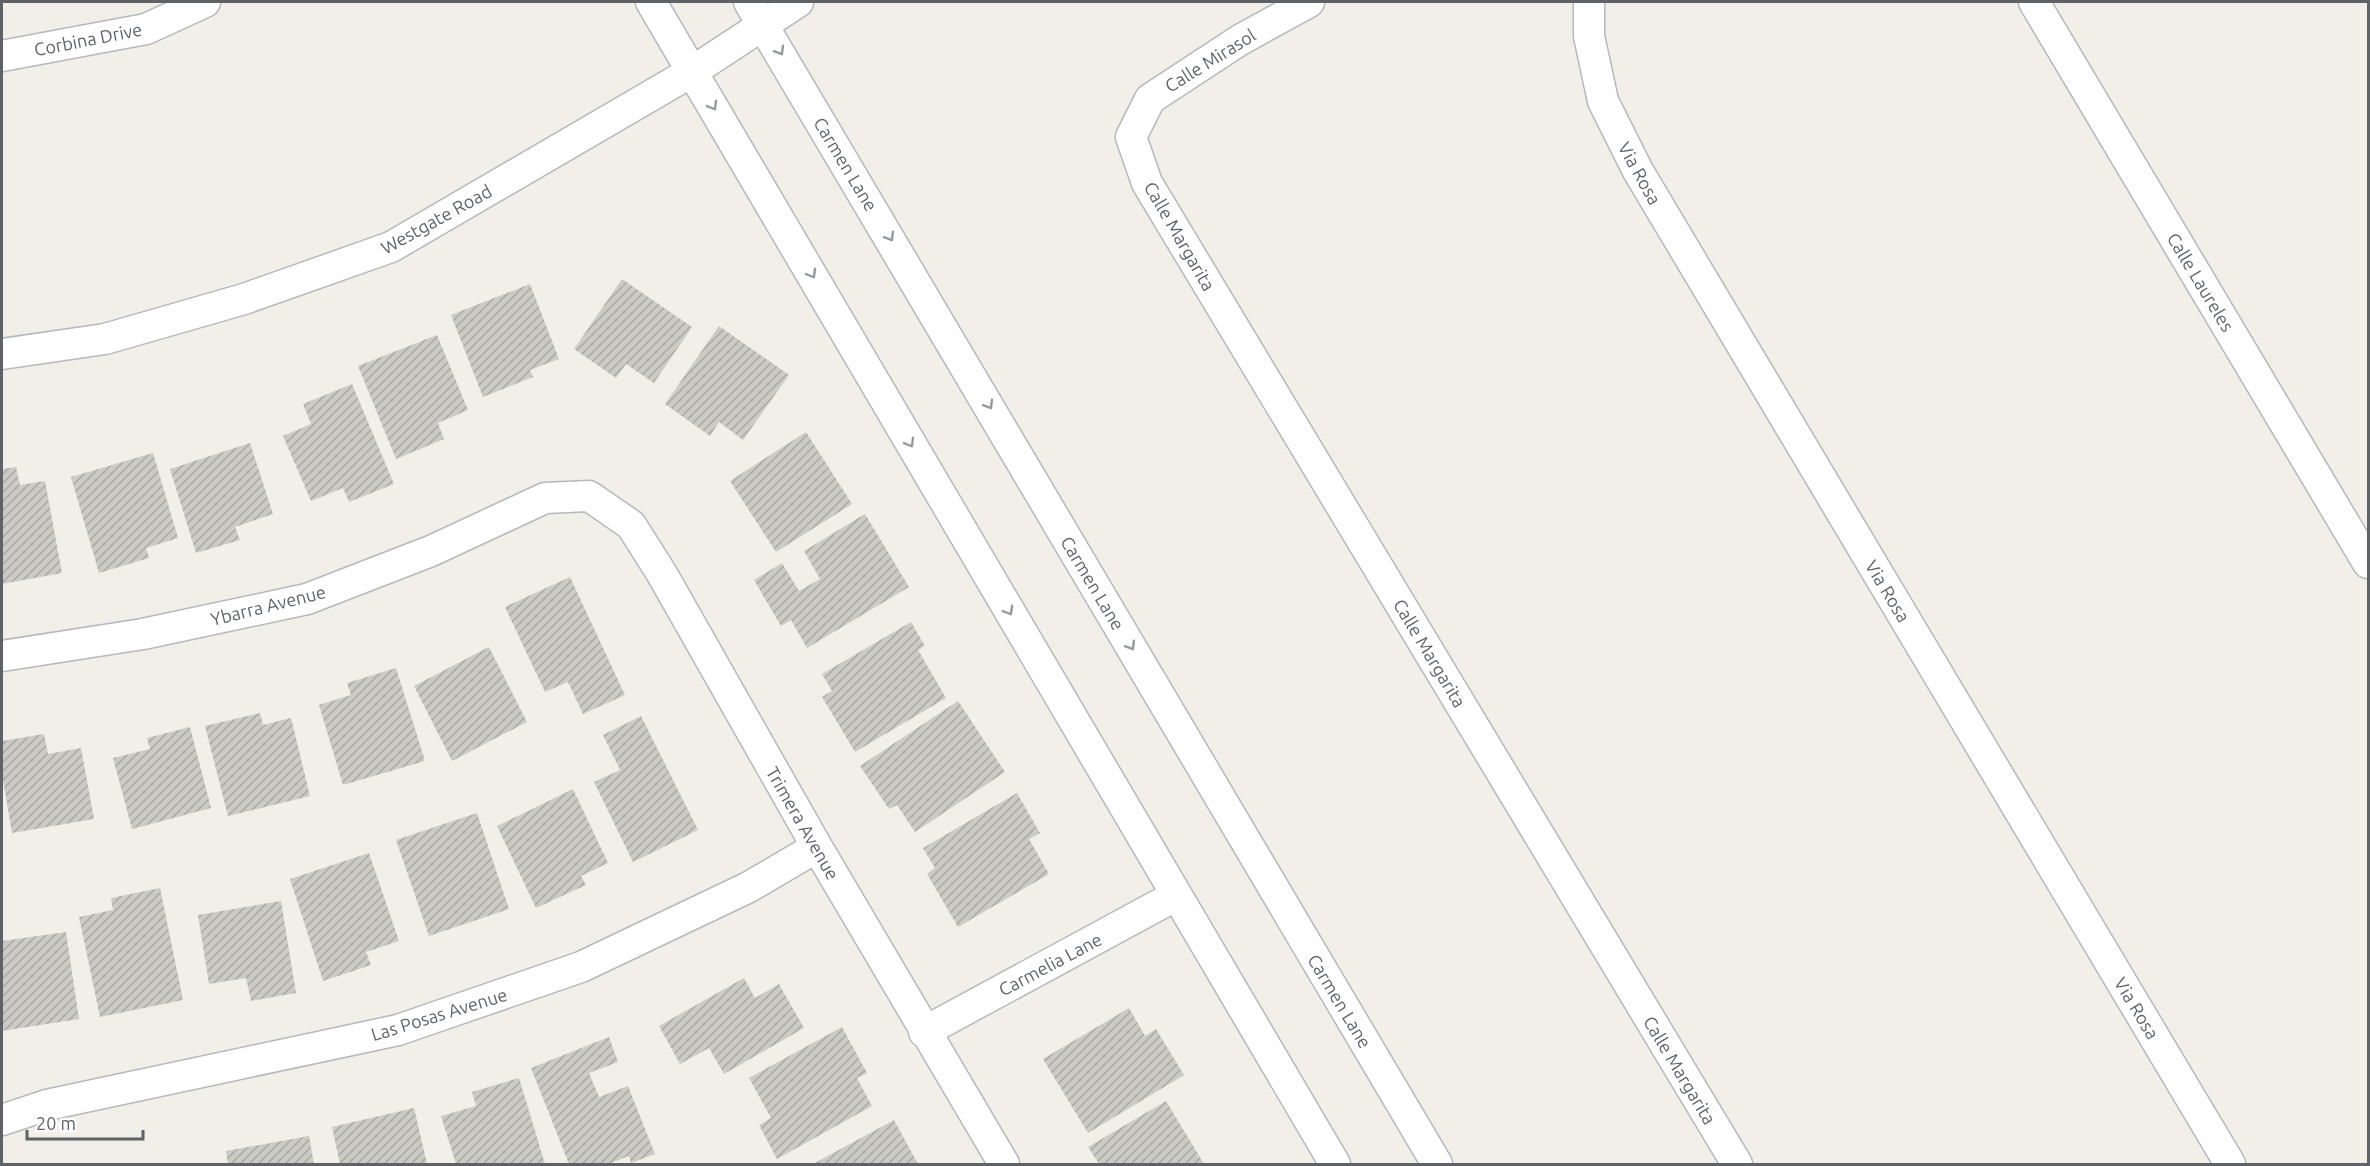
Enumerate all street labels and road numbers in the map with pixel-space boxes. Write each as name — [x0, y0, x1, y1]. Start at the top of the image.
street label: Corbina Drive — [32, 19, 144, 59]
street label: Calle Mirasol — [1161, 24, 1259, 96]
street label: Carmen Lane — [810, 114, 882, 214]
street label: Via Rosa — [1615, 138, 1665, 208]
street label: Calle Margarita — [1141, 178, 1219, 294]
street label: Westgate Road — [377, 180, 495, 258]
street label: Calle Laureles — [2164, 229, 2238, 335]
street label: Carmen Lane — [1057, 533, 1129, 633]
street label: Via Rosa — [1862, 556, 1914, 626]
street label: Ybarra Avenue — [208, 581, 328, 629]
street label: Calle Margarita — [1390, 595, 1470, 711]
street label: Trimera Avenue — [763, 763, 843, 883]
street label: Carmelia Lane — [995, 928, 1105, 1000]
street label: Carmen Lane — [1304, 951, 1376, 1051]
street label: Via Rosa — [2111, 973, 2163, 1043]
street label: Las Posas Avenue — [369, 984, 509, 1044]
street label: Calle Margarita — [1640, 1012, 1720, 1128]

